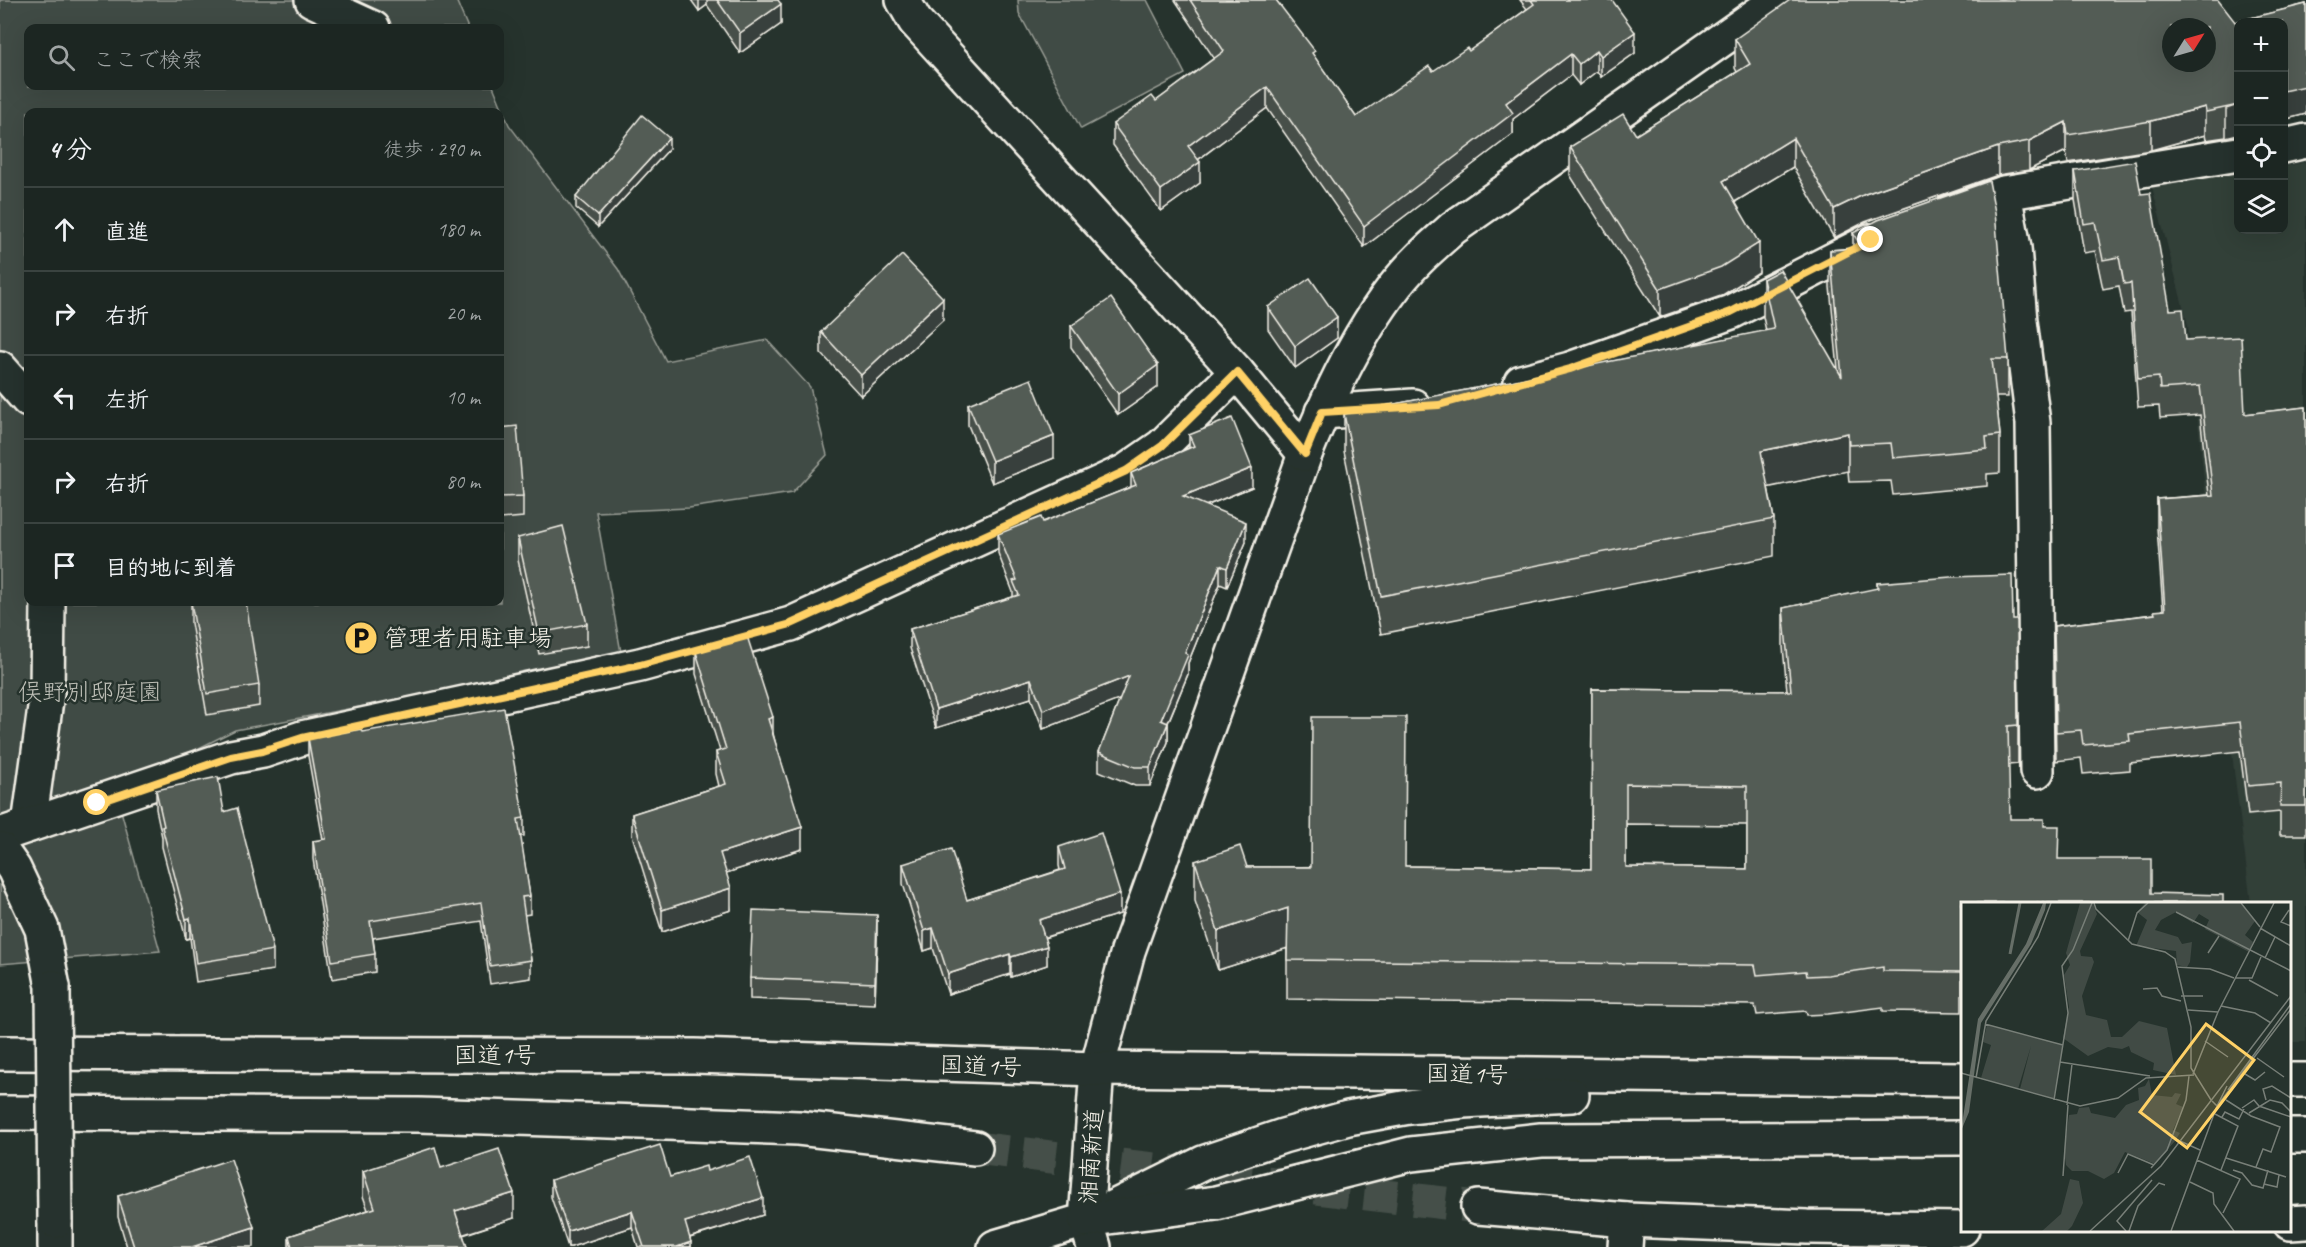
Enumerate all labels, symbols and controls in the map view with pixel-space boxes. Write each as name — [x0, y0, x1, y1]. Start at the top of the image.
north arrow — [2162, 18, 2216, 72]
map controls — [2234, 18, 2288, 234]
button: + — [2234, 18, 2288, 72]
search box — [24, 24, 504, 90]
icon: search — [45, 41, 78, 74]
text: ここで検索 — [93, 46, 203, 74]
button: − — [2234, 72, 2288, 126]
button: locate — [2234, 126, 2288, 180]
text: 4 分 — [48, 133, 92, 166]
text: 徒歩 · 290 m — [384, 137, 480, 162]
button: layers — [2234, 180, 2288, 234]
icon: ahead — [48, 213, 81, 246]
text: 180 m — [437, 217, 480, 242]
text: 直進 — [105, 218, 149, 246]
route end — [1857, 226, 1883, 252]
icon: right — [48, 297, 81, 330]
text: 20 m — [446, 301, 480, 326]
text: 右折 — [105, 302, 149, 330]
icon: left — [48, 381, 81, 414]
text: 10 m — [446, 385, 480, 410]
text: 左折 — [105, 386, 149, 414]
icon: right — [48, 465, 81, 498]
text: 80 m — [446, 469, 480, 494]
text: 右折 — [105, 470, 149, 498]
icon: arrive — [48, 549, 81, 582]
text: 目的地に到着 — [105, 554, 237, 582]
parking icon: 管理者用駐車場 — [343, 620, 379, 656]
place label: 管理者用駐車場 — [384, 623, 552, 653]
park label: 俣野別邸庭園 — [18, 677, 162, 707]
route start — [83, 789, 109, 815]
inset map — [1961, 902, 2291, 1232]
street label: 国道1号 — [454, 1040, 536, 1070]
street label: 国道1号 — [939, 1050, 1023, 1082]
street label: 国道1号 — [1425, 1058, 1509, 1090]
street label: 湘南新道 — [1073, 1107, 1109, 1205]

